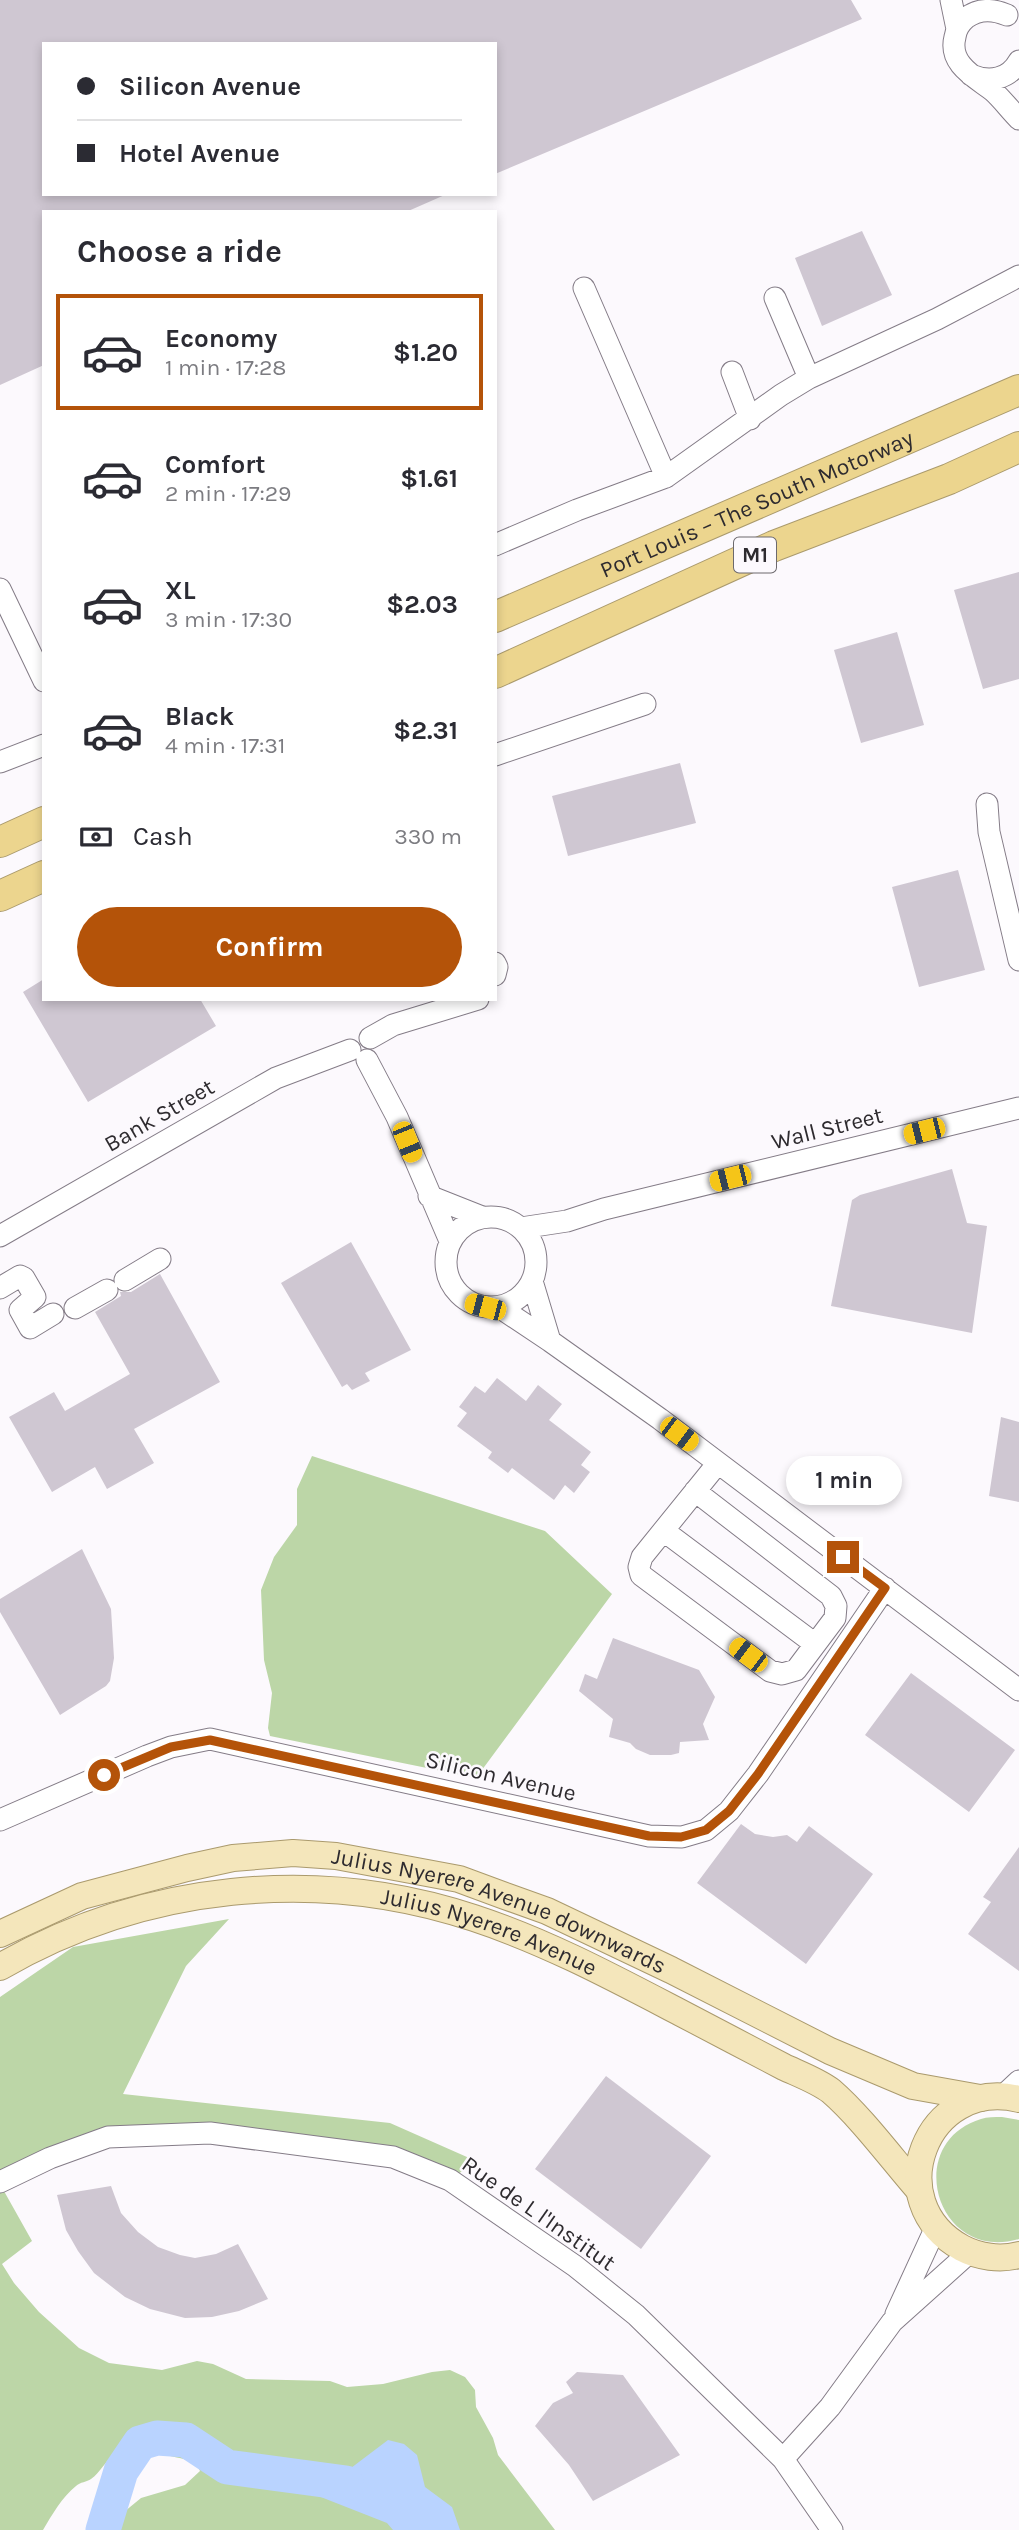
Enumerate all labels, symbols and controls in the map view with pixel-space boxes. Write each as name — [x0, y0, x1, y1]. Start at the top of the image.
text: Silicon Avenue — [119, 71, 301, 102]
text: Hotel Avenue — [119, 138, 280, 169]
text: Choose a ride — [77, 233, 282, 270]
icon: car — [81, 321, 144, 384]
text: Economy — [165, 323, 277, 354]
text: $1.20 — [393, 337, 458, 368]
text: 1 min · 17:28 — [165, 354, 287, 381]
street label: Port Louis – The South Motorway — [596, 424, 918, 584]
icon: car — [81, 447, 144, 510]
text: Comfort — [165, 449, 266, 480]
text: $1.61 — [400, 463, 458, 494]
text: 2 min · 17:29 — [165, 480, 291, 507]
road number: M1 — [734, 538, 776, 572]
icon: car — [81, 573, 144, 636]
text: XL — [165, 575, 196, 606]
text: $2.03 — [386, 589, 458, 620]
text: 3 min · 17:30 — [165, 606, 292, 633]
icon: car — [81, 699, 144, 762]
text: Black — [165, 701, 234, 732]
text: $2.31 — [393, 715, 458, 746]
text: 4 min · 17:31 — [165, 732, 285, 759]
icon: cash — [77, 818, 115, 856]
text: Cash — [133, 821, 193, 852]
text: 330 m — [394, 823, 462, 850]
button: Confirm — [77, 907, 462, 987]
street label: Bank Street — [99, 1073, 219, 1158]
street label: Wall Street — [769, 1102, 886, 1155]
car — [902, 1116, 947, 1146]
car — [390, 1119, 425, 1165]
car — [708, 1163, 753, 1193]
car — [462, 1291, 509, 1323]
car — [656, 1413, 703, 1455]
callout: 1 min — [785, 1456, 901, 1504]
text: 1 min — [815, 1467, 873, 1494]
route end — [827, 1541, 859, 1573]
car — [725, 1634, 772, 1676]
street label: Silicon Avenue — [423, 1746, 579, 1807]
route start — [88, 1759, 120, 1791]
street label: Julius Nyerere Avenue downwards — [325, 1846, 669, 1982]
street label: Julius Nyerere Avenue — [376, 1885, 600, 1985]
street label: Rue de L l'Institut — [457, 2150, 621, 2277]

